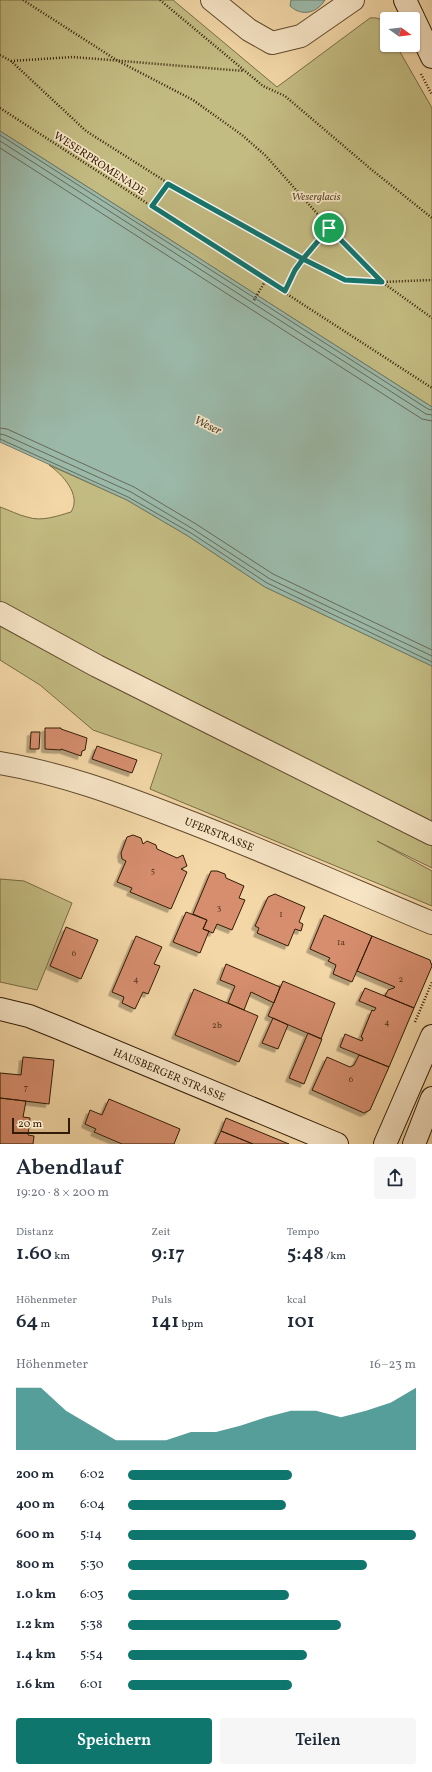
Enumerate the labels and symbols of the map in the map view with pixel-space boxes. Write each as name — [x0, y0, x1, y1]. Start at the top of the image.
north arrow — [380, 12, 420, 52]
street label: WESERPROMENADE — [50, 129, 148, 200]
park label: Weserglacis — [291, 190, 341, 205]
pin — [312, 211, 346, 245]
water label: Weser — [191, 412, 224, 440]
street label: UFERSTRASSE — [182, 815, 256, 856]
house number: 5 — [151, 864, 155, 877]
house number: 3 — [217, 901, 222, 914]
house number: 1 — [279, 908, 283, 921]
house number: 1a — [337, 936, 345, 949]
house number: 6 — [72, 947, 77, 960]
house number: 4 — [133, 973, 139, 986]
house number: 2 — [399, 973, 404, 986]
house number: 4 — [384, 1016, 390, 1029]
house number: 2b — [212, 1019, 222, 1032]
street label: HAUSBERGER STRASSE — [111, 1045, 228, 1106]
house number: 6 — [349, 1073, 354, 1086]
house number: 7 — [24, 1081, 28, 1094]
scale bar — [12, 1116, 70, 1135]

